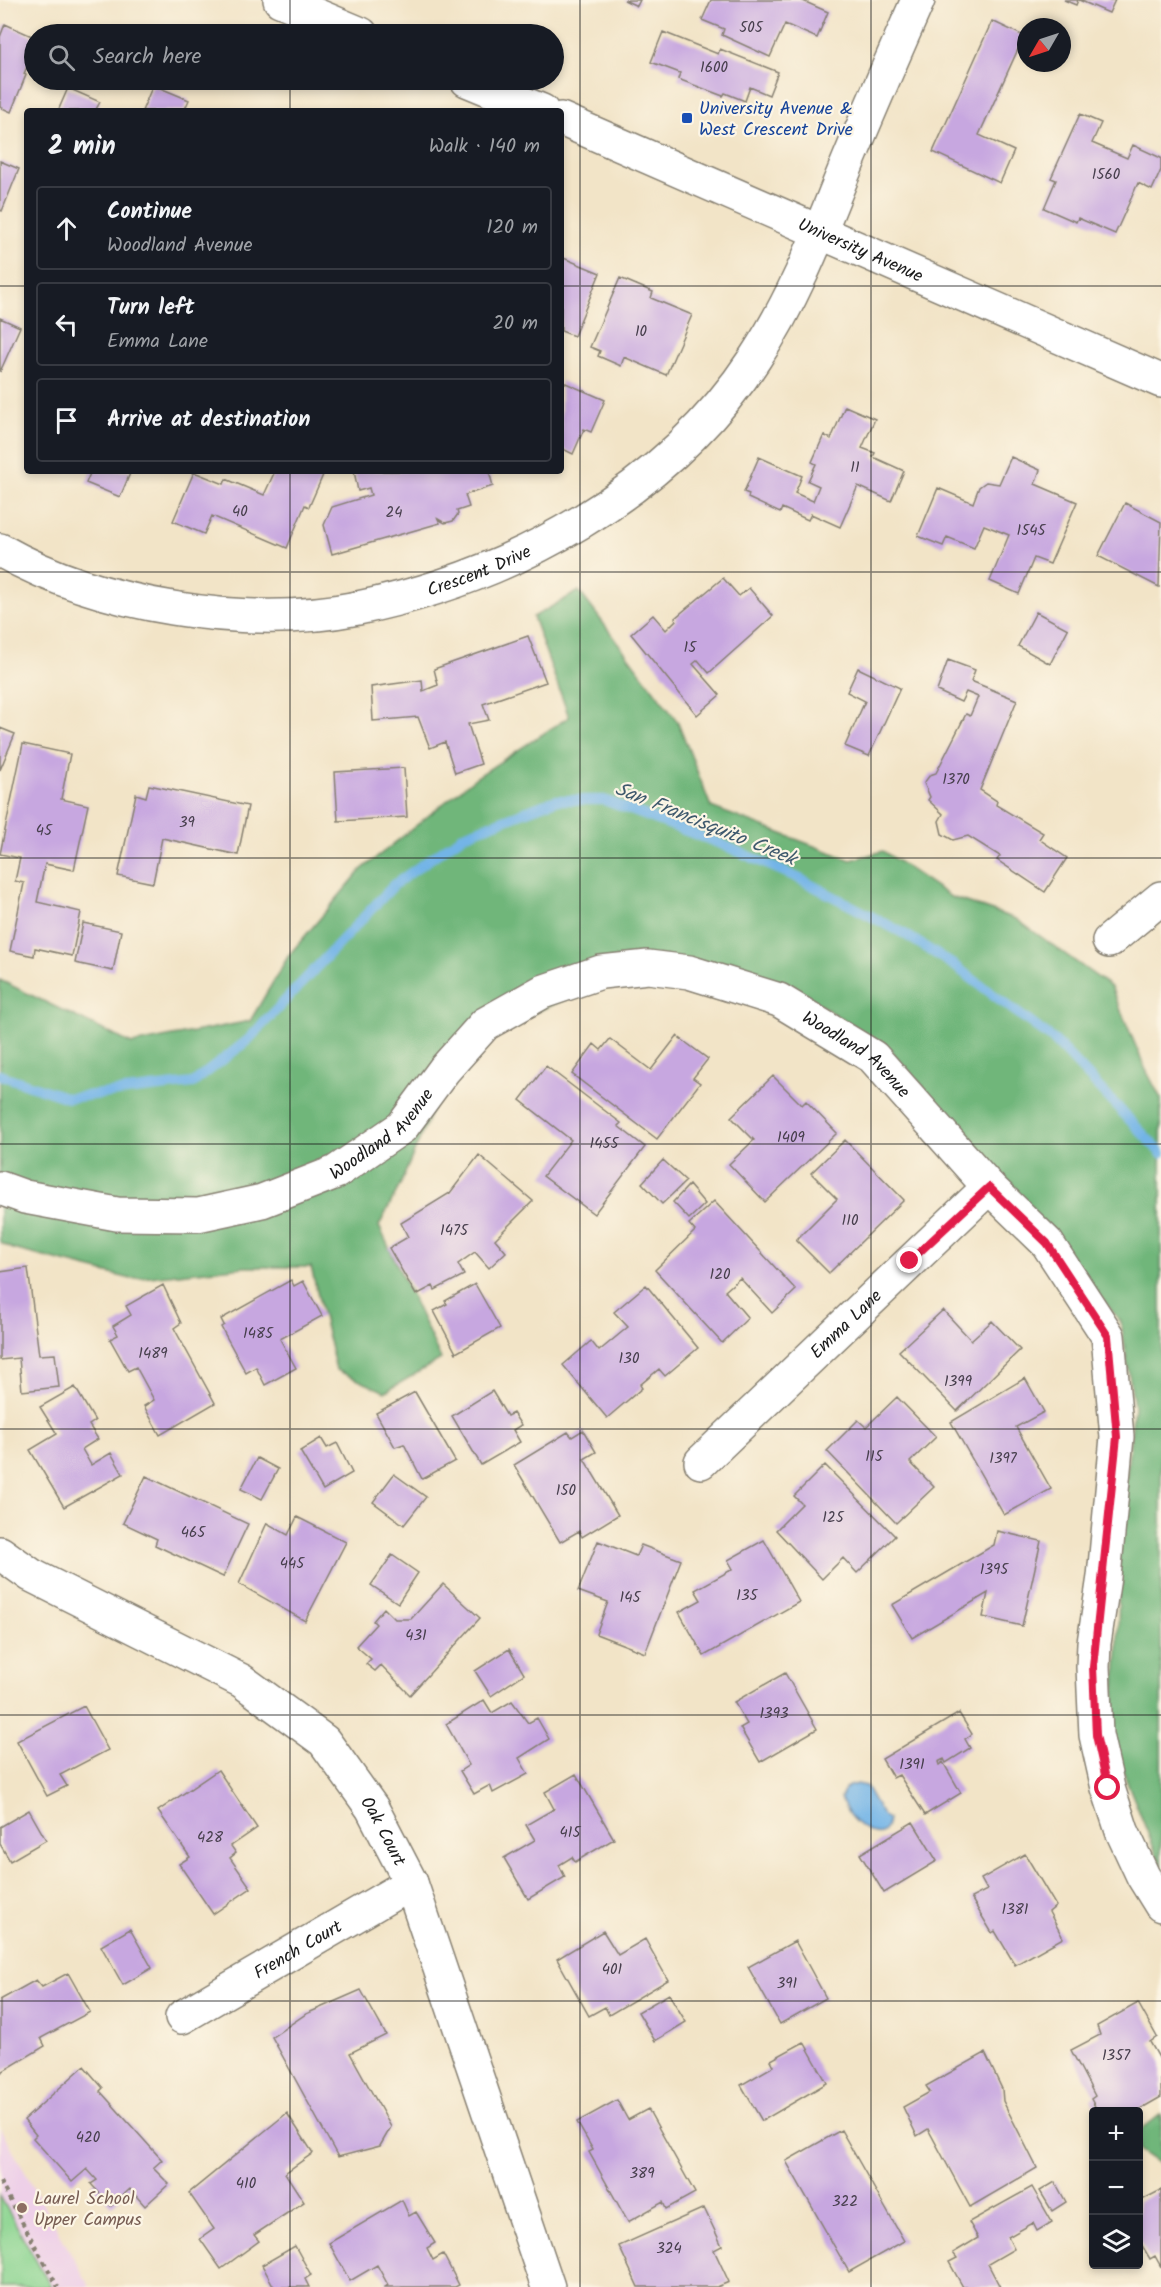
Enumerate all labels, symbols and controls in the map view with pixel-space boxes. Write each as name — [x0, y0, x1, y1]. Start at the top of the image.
house number: 505 — [739, 16, 764, 40]
north arrow — [1017, 18, 1071, 72]
search box — [24, 24, 564, 90]
text: Search here — [93, 40, 201, 75]
icon: search — [45, 41, 78, 74]
house number: 1600 — [700, 56, 729, 80]
place label: University Avenue & West Crescent Drive — [699, 95, 853, 145]
marker: University Avenue & West Crescent Drive — [680, 111, 694, 125]
text: 2 min — [48, 126, 116, 168]
text: Walk · 140 m — [429, 131, 540, 163]
house number: 1560 — [1092, 163, 1121, 187]
text: Continue — [107, 195, 192, 230]
street label: University Avenue — [793, 211, 927, 291]
icon: ahead — [50, 212, 83, 245]
text: 120 m — [486, 212, 538, 244]
text: Woodland Avenue — [107, 230, 253, 262]
text: Turn left — [107, 291, 194, 326]
icon: left — [50, 308, 83, 341]
text: 20 m — [492, 308, 538, 340]
house number: 10 — [635, 320, 648, 344]
text: Emma Lane — [107, 326, 208, 358]
text: Arrive at destination — [107, 403, 310, 438]
icon: arrive — [50, 404, 83, 437]
house number: 11 — [850, 456, 860, 480]
house number: 40 — [232, 500, 248, 524]
house number: 24 — [386, 501, 402, 525]
house number: 1545 — [1016, 519, 1046, 543]
street label: Crescent Drive — [423, 538, 537, 606]
house number: 15 — [684, 636, 697, 660]
house number: 1370 — [942, 768, 970, 792]
water label: San Francisquito Creek — [610, 774, 803, 877]
house number: 39 — [179, 811, 196, 835]
house number: 45 — [36, 819, 53, 843]
street label: Woodland Avenue — [796, 1004, 916, 1105]
street label: Woodland Avenue — [324, 1083, 442, 1188]
house number: 1409 — [777, 1126, 806, 1150]
house number: 1455 — [589, 1132, 619, 1156]
house number: 110 — [842, 1209, 859, 1233]
house number: 1475 — [440, 1219, 469, 1243]
route end — [896, 1247, 922, 1273]
house number: 120 — [710, 1263, 731, 1287]
street label: Emma Lane — [804, 1283, 890, 1367]
house number: 1485 — [243, 1322, 274, 1346]
house number: 1489 — [138, 1342, 168, 1366]
house number: 130 — [619, 1347, 640, 1371]
house number: 1399 — [944, 1370, 973, 1394]
house number: 115 — [865, 1445, 884, 1469]
house number: 1397 — [989, 1447, 1018, 1471]
house number: 150 — [556, 1479, 577, 1503]
house number: 125 — [822, 1506, 845, 1530]
house number: 465 — [181, 1521, 206, 1545]
house number: 445 — [280, 1552, 305, 1576]
house number: 1395 — [980, 1558, 1009, 1582]
house number: 135 — [736, 1584, 759, 1608]
house number: 145 — [619, 1586, 641, 1610]
house number: 431 — [405, 1624, 427, 1648]
house number: 1393 — [759, 1702, 789, 1726]
house number: 1391 — [899, 1753, 925, 1777]
route start — [1094, 1774, 1120, 1800]
street label: Oak Court — [352, 1791, 413, 1873]
house number: 415 — [559, 1821, 581, 1845]
house number: 428 — [197, 1826, 224, 1850]
house number: 1381 — [1001, 1898, 1029, 1922]
street label: French Court — [249, 1913, 349, 1988]
house number: 401 — [602, 1958, 623, 1982]
house number: 391 — [777, 1972, 798, 1996]
house number: 1357 — [1102, 2044, 1131, 2068]
map controls — [1089, 2107, 1143, 2269]
button: + — [1089, 2107, 1143, 2161]
house number: 420 — [76, 2126, 101, 2150]
button: − — [1089, 2161, 1143, 2215]
house number: 389 — [630, 2162, 655, 2186]
house number: 410 — [236, 2172, 257, 2196]
place label: Laurel School Upper Campus — [34, 2185, 142, 2235]
house number: 322 — [832, 2190, 858, 2214]
marker: Laurel School Upper Campus — [15, 2201, 29, 2215]
button: layers — [1089, 2215, 1143, 2269]
house number: 324 — [656, 2237, 682, 2261]

